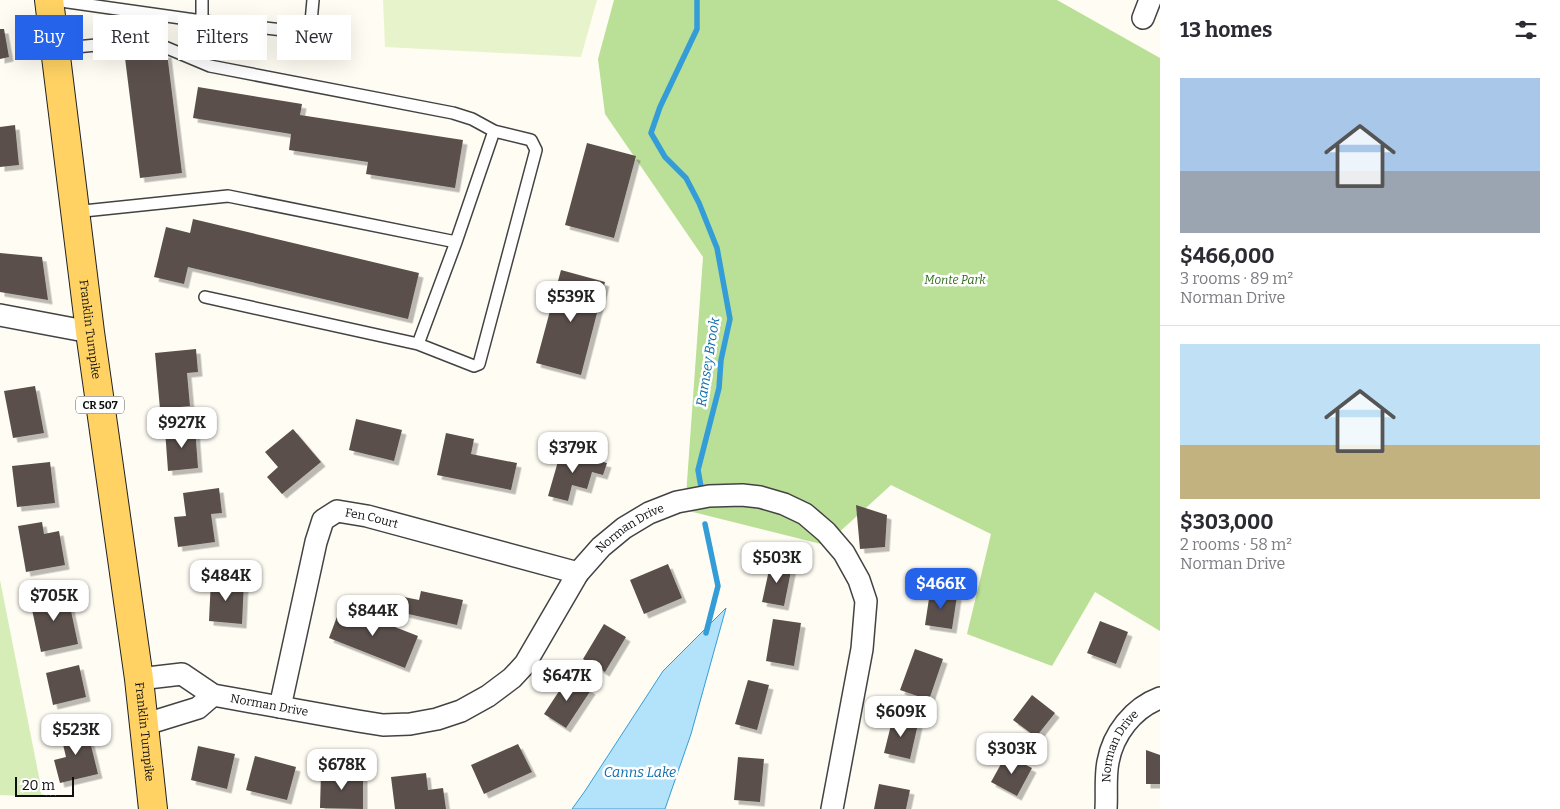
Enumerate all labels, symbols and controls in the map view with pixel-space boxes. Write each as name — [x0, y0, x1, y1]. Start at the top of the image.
chip: Buy — [15, 15, 83, 60]
chip: Rent — [93, 15, 168, 60]
chip: Filters — [178, 15, 267, 60]
chip: New — [277, 15, 351, 60]
icon: filters — [1512, 16, 1540, 44]
text: 13 homes — [1180, 17, 1272, 43]
icon: home — [1315, 111, 1405, 201]
text: $466,000 — [1180, 243, 1275, 269]
text: 3 rooms · 89 m² — [1180, 269, 1293, 288]
park label: Monte Park — [924, 273, 986, 287]
street label: Franklin Turnpike — [77, 279, 104, 380]
pin: $539K — [536, 280, 606, 323]
text: $539K — [547, 287, 595, 306]
text: Norman Drive — [1180, 288, 1285, 307]
water label: Ramsey Brook — [693, 316, 723, 408]
icon: home — [1315, 376, 1405, 466]
road number: CR 507 — [76, 396, 124, 414]
pin: $927K — [147, 406, 217, 449]
text: $927K — [158, 413, 206, 432]
pin: $379K — [538, 432, 608, 474]
text: $379K — [549, 438, 597, 457]
street label: Norman Drive — [593, 501, 666, 555]
street label: Fen Court — [344, 505, 400, 531]
text: $303,000 — [1180, 509, 1274, 535]
text: 2 rooms · 58 m² — [1180, 535, 1292, 554]
pin: $503K — [742, 542, 812, 584]
text: $503K — [753, 548, 801, 567]
text: Norman Drive — [1180, 554, 1285, 573]
pin: $484K — [191, 560, 261, 602]
text: $484K — [201, 566, 251, 585]
pin: $466K — [906, 568, 976, 610]
text: $466K — [916, 574, 966, 593]
pin: $705K — [19, 580, 89, 622]
text: $705K — [30, 586, 78, 605]
pin: $844K — [338, 594, 408, 637]
text: $844K — [348, 601, 398, 620]
pin: $647K — [532, 660, 602, 702]
text: $647K — [543, 666, 591, 685]
street label: Franklin Turnpike — [132, 681, 157, 782]
street label: Norman Drive — [229, 691, 310, 719]
pin: $609K — [866, 696, 936, 738]
text: $609K — [876, 702, 926, 721]
street label: Norman Drive — [1099, 707, 1141, 783]
pin: $523K — [41, 714, 111, 756]
text: $523K — [52, 720, 100, 739]
pin: $303K — [977, 732, 1047, 775]
text: $303K — [987, 739, 1037, 758]
pin: $678K — [307, 748, 377, 791]
text: $678K — [318, 755, 366, 774]
water label: Canns Lake — [604, 764, 676, 781]
scale bar — [15, 774, 74, 797]
text: 20 m — [22, 777, 55, 794]

